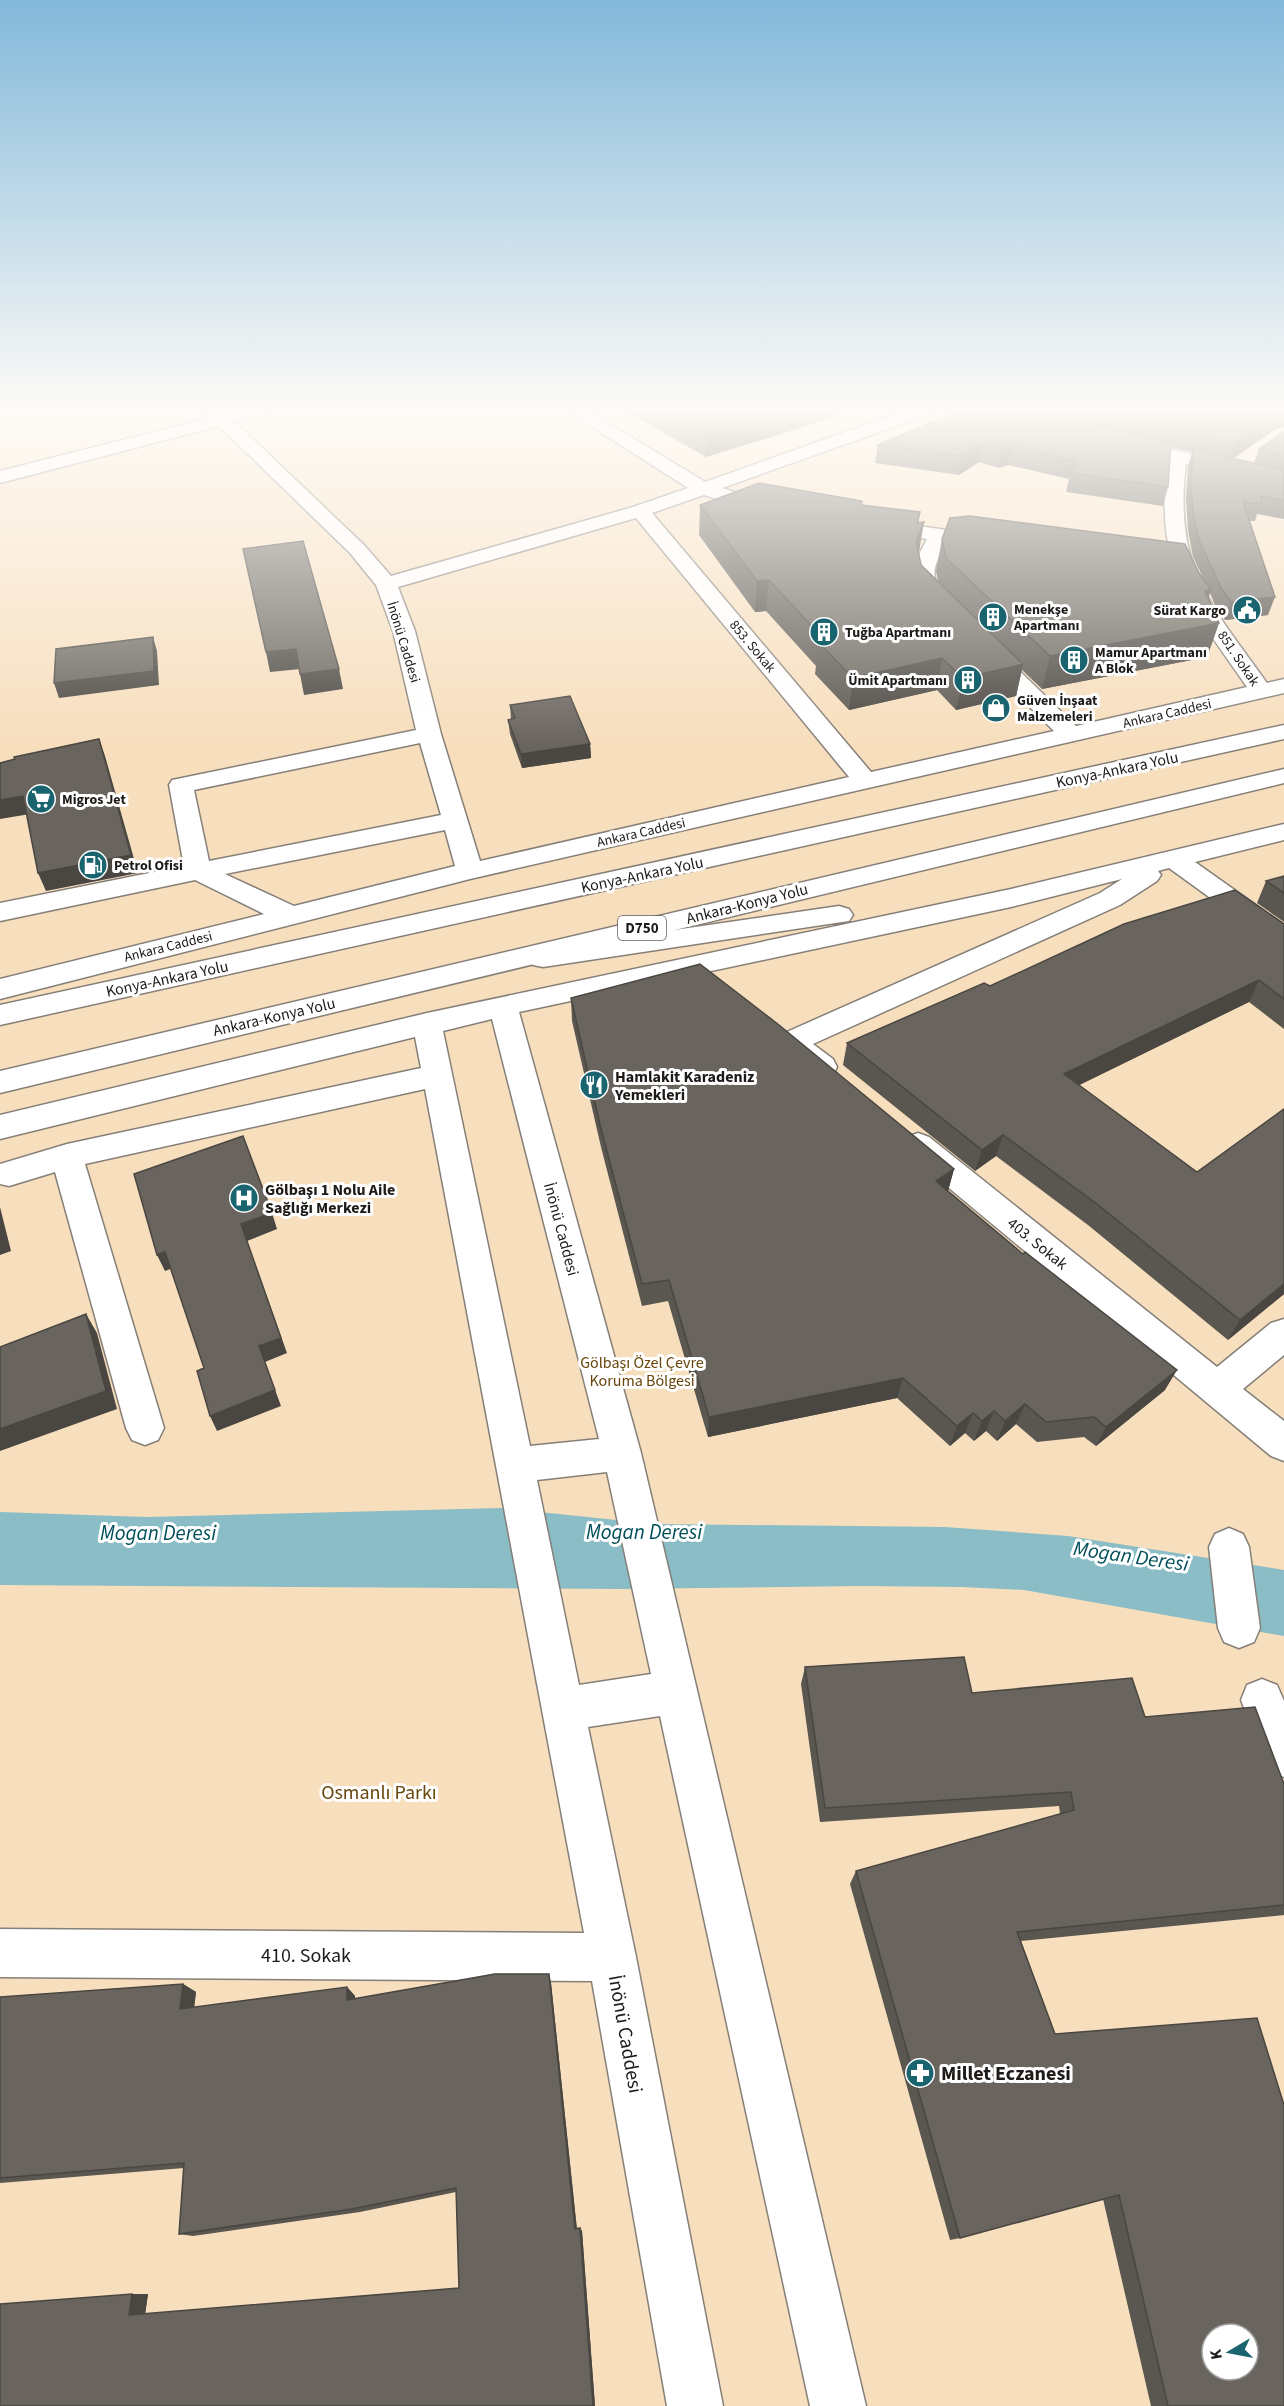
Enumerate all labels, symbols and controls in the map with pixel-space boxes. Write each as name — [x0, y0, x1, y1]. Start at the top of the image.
public building icon: Sürat Kargo — [1231, 594, 1263, 626]
street label: İnönü Caddesi — [381, 599, 425, 685]
place label: Menekşe Apartmanı — [1013, 600, 1079, 636]
building icon: Menekşe Apartmanı — [977, 601, 1009, 633]
place label: Sürat Kargo — [1153, 601, 1226, 621]
street label: 853. Sokak — [724, 616, 780, 677]
building icon: Tuğba Apartmanı — [808, 616, 840, 648]
place label: Tuğba Apartmanı — [845, 623, 951, 643]
street label: 851. Sokak — [1212, 627, 1264, 690]
place label: Mamur Apartmanı A Blok — [1094, 643, 1207, 679]
building icon: Mamur Apartmanı A Blok — [1058, 644, 1090, 676]
building icon: Ümit Apartmanı — [952, 664, 984, 696]
place label: Ümit Apartmanı — [848, 671, 947, 691]
place label: Güven İnşaat Malzemeleri — [1017, 691, 1098, 727]
shop icon: Güven İnşaat Malzemeleri — [980, 692, 1012, 724]
street label: Ankara Caddesi — [1121, 694, 1213, 734]
street label: Konya-Ankara Yolu — [1054, 746, 1181, 794]
supermarket icon: Migros Jet — [25, 783, 57, 815]
place label: Migros Jet — [62, 790, 126, 810]
street label: Ankara Caddesi — [595, 813, 687, 853]
fuel station icon: Petrol Ofisi — [77, 849, 109, 881]
street label: Konya-Ankara Yolu — [579, 851, 706, 899]
place label: Petrol Ofisi — [114, 856, 183, 876]
street label: Ankara-Konya Yolu — [684, 878, 810, 930]
road number: D750 — [618, 916, 666, 940]
street label: Ankara Caddesi — [122, 926, 214, 968]
street label: Konya-Ankara Yolu — [104, 955, 231, 1003]
street label: Ankara-Konya Yolu — [211, 992, 338, 1042]
place label: Hamlakit Karadeniz Yemekleri — [614, 1066, 754, 1106]
restaurant icon: Hamlakit Karadeniz Yemekleri — [578, 1069, 610, 1101]
place label: Gölbaşı 1 Nolu Aile Sağlığı Merkezi — [265, 1179, 395, 1219]
street label: İnönü Caddesi — [538, 1180, 584, 1278]
hospital icon: Gölbaşı 1 Nolu Aile Sağlığı Merkezi — [228, 1182, 260, 1214]
street label: 403. Sokak — [1002, 1213, 1072, 1275]
park label: Gölbaşı Özel Çevre Koruma Bölgesi — [580, 1352, 704, 1392]
water label: Mogan Deresi — [586, 1517, 703, 1547]
water label: Mogan Deresi — [100, 1518, 217, 1548]
water label: Mogan Deresi — [1071, 1533, 1192, 1579]
park label: Osmanlı Parkı — [321, 1779, 437, 1807]
street label: 410. Sokak — [261, 1942, 351, 1970]
street label: İnönü Caddesi — [601, 1973, 649, 2096]
pharmacy icon: Millet Eczanesi — [904, 2057, 936, 2089]
place label: Millet Eczanesi — [941, 2060, 1071, 2088]
north arrow — [1200, 2322, 1260, 2382]
text: K — [1204, 2348, 1228, 2361]

